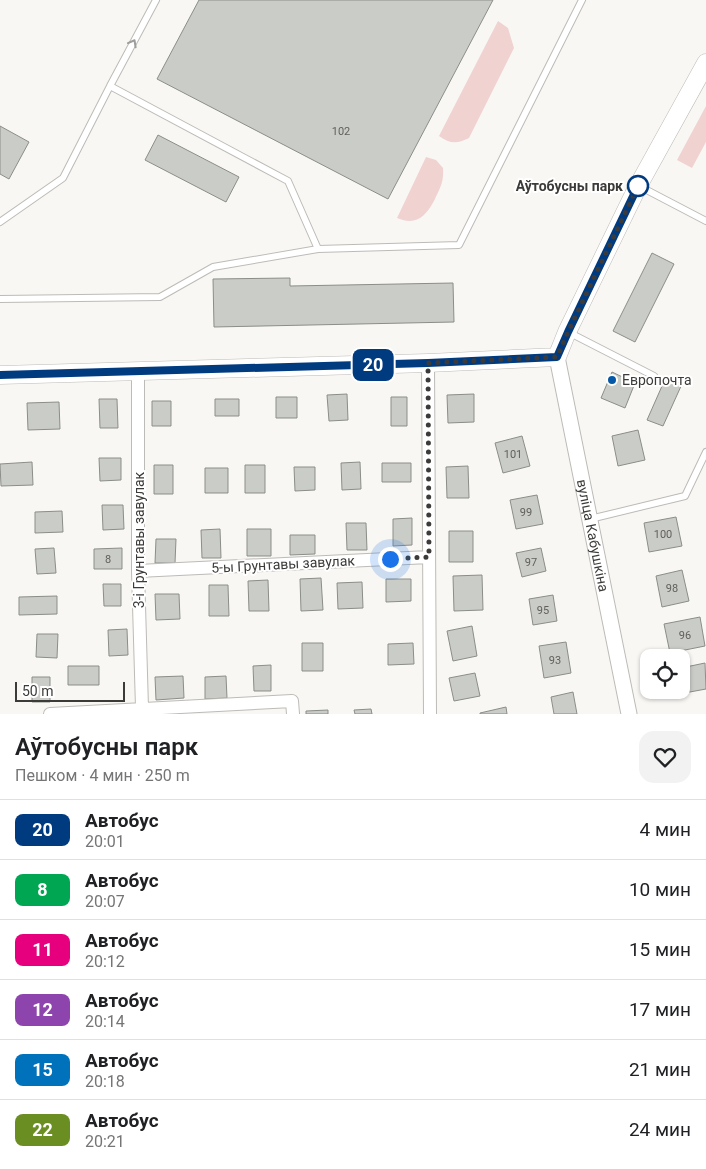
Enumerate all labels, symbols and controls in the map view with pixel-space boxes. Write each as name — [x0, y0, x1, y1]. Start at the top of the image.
one-way arrow — [127, 39, 137, 48]
house number: 102 — [332, 125, 350, 138]
marker: Аўтобусны парк — [627, 175, 649, 197]
place label: Аўтобусны парк — [516, 178, 623, 194]
line badge: 20 — [350, 349, 396, 381]
text: 20 — [363, 354, 383, 375]
place label: Европочта — [622, 372, 692, 388]
marker: Европочта — [606, 374, 618, 386]
house number: 101 — [504, 448, 522, 461]
street label: 3-і Грунтавы завулак — [131, 471, 147, 608]
street label: вуліца Кабушкіна — [574, 478, 612, 593]
house number: 99 — [520, 506, 532, 519]
house number: 100 — [654, 528, 672, 541]
your location — [378, 547, 403, 572]
street label: 5-ы Грунтавы завулак — [211, 552, 356, 576]
house number: 8 — [105, 553, 111, 566]
house number: 97 — [525, 556, 537, 569]
house number: 98 — [666, 582, 678, 595]
house number: 95 — [537, 604, 549, 617]
house number: 96 — [679, 629, 691, 642]
map controls — [640, 649, 690, 699]
button: locate — [640, 649, 690, 699]
house number: 93 — [549, 654, 561, 667]
scale bar — [15, 679, 125, 702]
text: 50 m — [22, 683, 54, 699]
button: heart — [639, 731, 691, 783]
text: Аўтобусны парк — [15, 733, 198, 761]
text: Пешком · 4 мин · 250 m — [15, 766, 190, 785]
text: Автобус — [85, 809, 159, 832]
text: 4 мин — [640, 818, 691, 841]
text: 20 — [32, 819, 53, 840]
text: 20:01 — [85, 832, 125, 851]
text: Автобус — [85, 869, 159, 892]
text: 10 мин — [629, 878, 691, 901]
text: 8 — [37, 879, 48, 900]
text: 20:07 — [85, 892, 125, 911]
text: Автобус — [85, 929, 159, 952]
text: 15 мин — [629, 938, 691, 961]
text: 11 — [32, 939, 53, 960]
text: 20:12 — [85, 952, 125, 971]
text: Автобус — [85, 989, 159, 1012]
text: 17 мин — [629, 998, 691, 1021]
text: 12 — [32, 999, 53, 1020]
text: 20:14 — [85, 1012, 125, 1031]
text: Автобус — [85, 1049, 159, 1072]
text: 21 мин — [629, 1058, 691, 1081]
text: 15 — [32, 1059, 53, 1080]
text: 20:18 — [85, 1072, 125, 1091]
text: Автобус — [85, 1109, 159, 1132]
text: 24 мин — [629, 1118, 691, 1141]
text: 22 — [32, 1119, 53, 1140]
text: 20:21 — [85, 1132, 125, 1151]

